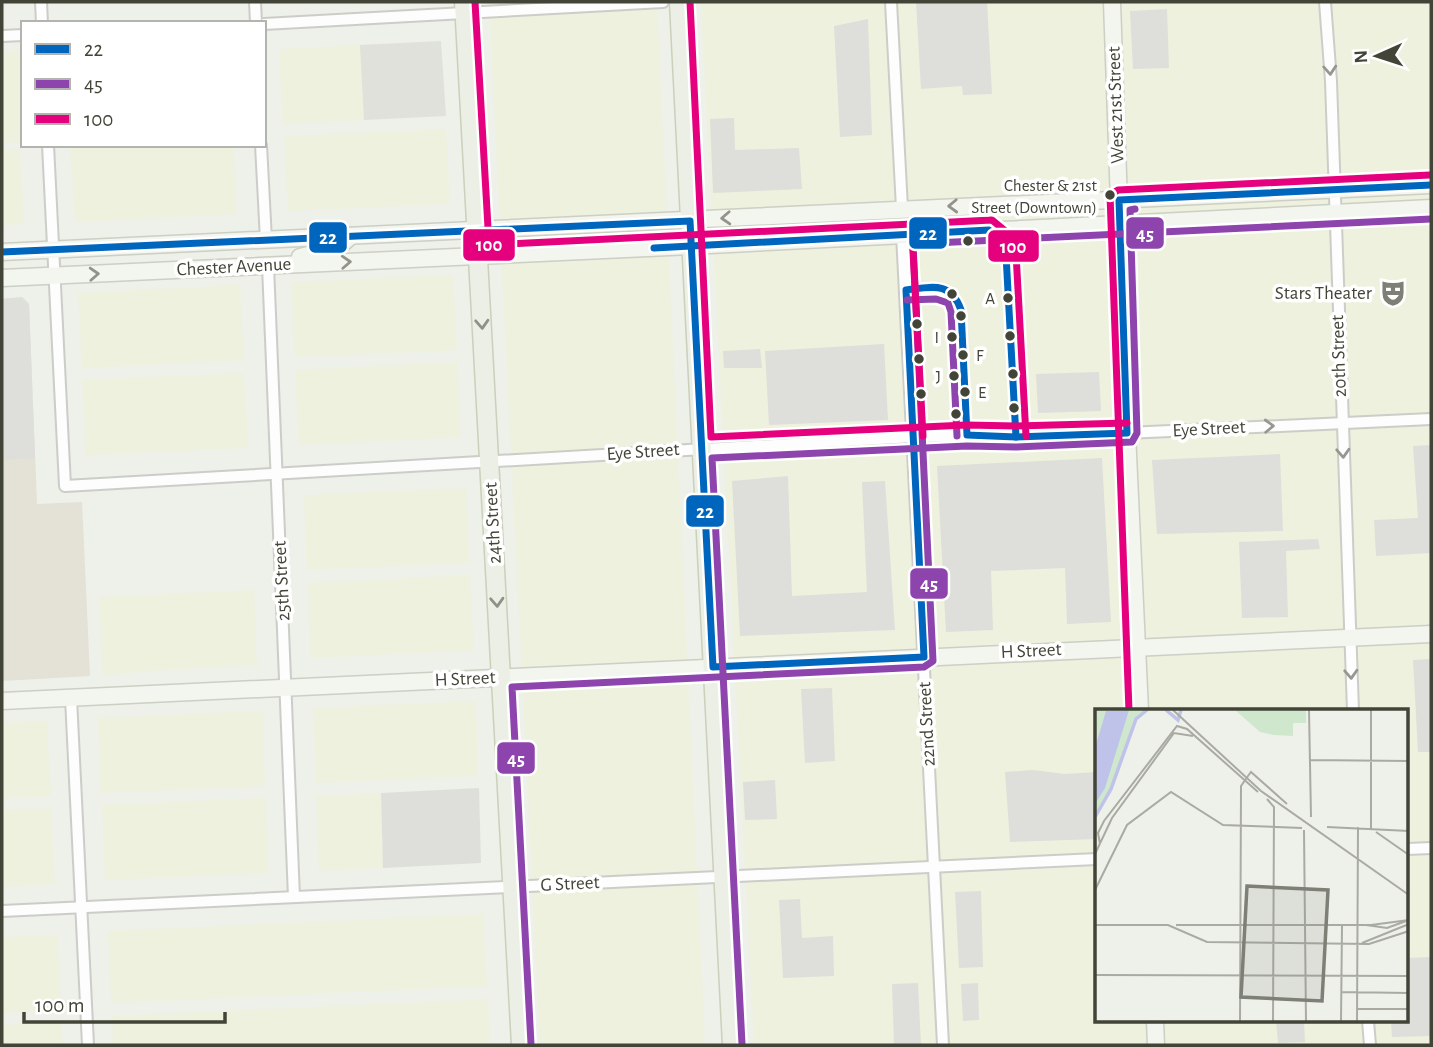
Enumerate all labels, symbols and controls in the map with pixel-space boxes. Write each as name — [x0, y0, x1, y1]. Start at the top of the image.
legend — [21, 21, 266, 147]
north arrow — [1342, 21, 1412, 91]
text: 22 — [84, 39, 103, 60]
street label: West 21st Street — [1104, 46, 1128, 164]
text: N — [1352, 50, 1371, 64]
one-way arrow — [1322, 65, 1337, 76]
text: 45 — [84, 74, 103, 95]
text: 100 — [84, 109, 113, 130]
place label: Chester & 21st Street (Downtown) — [971, 177, 1098, 216]
marker: Chester & 21st Street (Downtown) — [1103, 188, 1117, 202]
one-way arrow — [947, 199, 958, 214]
one-way arrow — [720, 211, 731, 226]
line badge: 22 — [908, 216, 948, 250]
line badge: 45 — [1125, 216, 1165, 250]
line badge: 22 — [308, 221, 348, 254]
text: 22 — [919, 225, 937, 244]
text: 45 — [1136, 225, 1154, 244]
line badge: 100 — [462, 228, 516, 262]
text: 22 — [319, 229, 337, 248]
line badge: 100 — [987, 229, 1040, 263]
unlabelled marker — [961, 234, 975, 248]
text: 100 — [476, 236, 502, 255]
text: 100 — [1000, 238, 1026, 257]
street label: Chester Avenue — [176, 255, 292, 279]
one-way arrow — [341, 255, 352, 270]
one-way arrow — [89, 266, 100, 281]
theatre icon: Stars Theater — [1378, 278, 1408, 308]
place label: Stars Theater — [1275, 284, 1372, 303]
unlabelled marker — [945, 287, 959, 301]
place label: A — [985, 290, 995, 307]
marker: A — [1001, 291, 1015, 305]
unlabelled marker — [954, 309, 968, 323]
street label: 20th Street — [1328, 314, 1350, 398]
unlabelled marker — [910, 317, 924, 331]
one-way arrow — [475, 319, 490, 330]
place label: I — [934, 329, 939, 346]
unlabelled marker — [1003, 329, 1017, 343]
marker: I — [945, 330, 959, 344]
place label: F — [976, 347, 984, 364]
marker: F — [956, 348, 970, 362]
unlabelled marker — [912, 352, 926, 366]
unlabelled marker — [1006, 367, 1020, 381]
place label: J — [936, 368, 941, 385]
marker: J — [947, 369, 961, 383]
place label: E — [978, 384, 986, 401]
marker: E — [958, 385, 972, 399]
unlabelled marker — [914, 387, 928, 401]
unlabelled marker — [1007, 401, 1021, 415]
unlabelled marker — [949, 407, 963, 421]
street label: Eye Street — [1172, 418, 1246, 440]
one-way arrow — [1264, 419, 1275, 434]
street label: Eye Street — [606, 440, 680, 464]
one-way arrow — [1336, 448, 1351, 459]
street label: 24th Street — [481, 482, 505, 564]
line badge: 22 — [685, 494, 725, 528]
text: 22 — [696, 503, 714, 522]
street label: 25th Street — [270, 540, 294, 622]
line badge: 45 — [909, 567, 949, 600]
text: 45 — [920, 575, 938, 594]
one-way arrow — [490, 597, 505, 608]
street label: H Street — [1000, 640, 1062, 662]
street label: H Street — [434, 668, 496, 690]
one-way arrow — [1343, 669, 1358, 680]
street label: 22nd Street — [915, 681, 939, 767]
inset map — [1095, 709, 1408, 1023]
line badge: 45 — [496, 741, 536, 775]
text: 45 — [507, 750, 525, 769]
street label: G Street — [540, 873, 600, 895]
scale bar — [24, 981, 226, 1025]
text: 100 m — [35, 995, 85, 1016]

